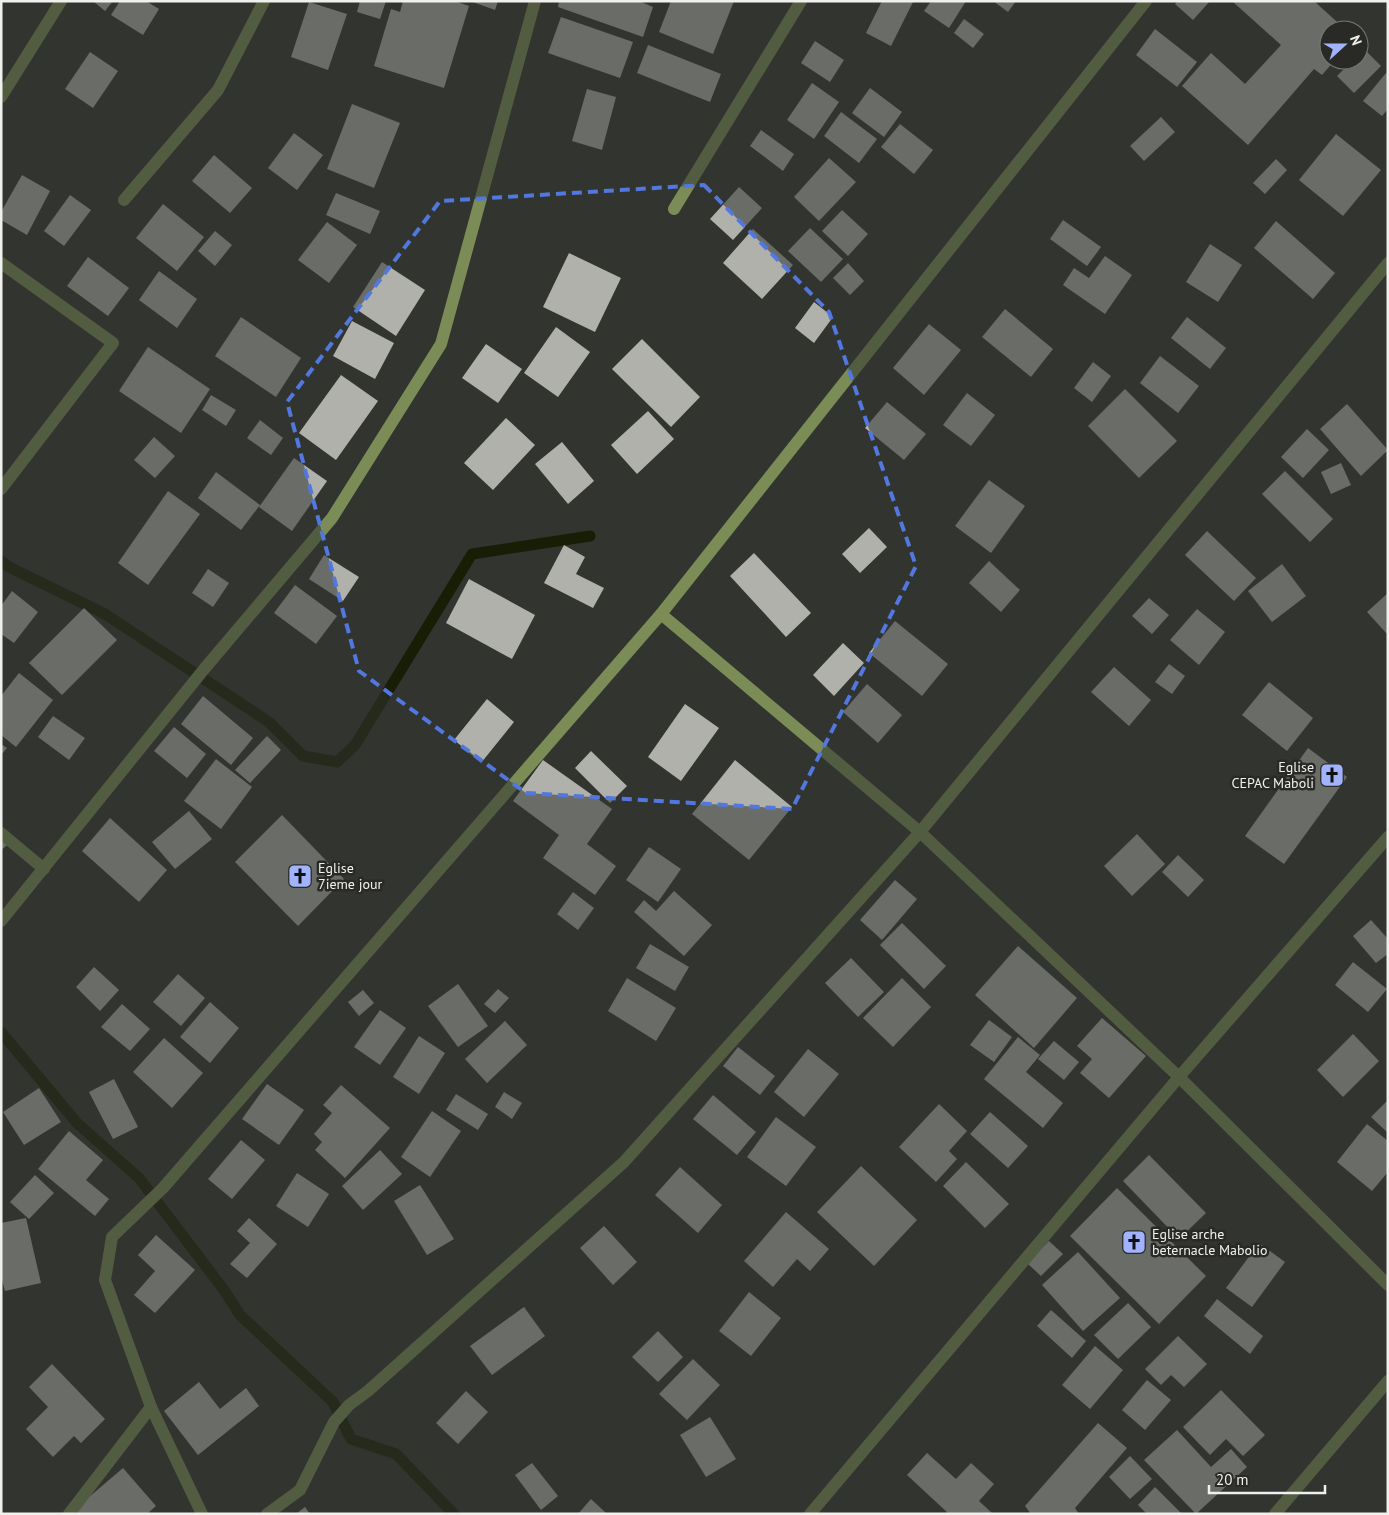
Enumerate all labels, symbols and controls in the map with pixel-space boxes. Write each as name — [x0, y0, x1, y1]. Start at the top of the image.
north arrow — [1319, 20, 1369, 70]
text: N — [1346, 33, 1366, 48]
place label: Eglise CEPAC Maboli — [1232, 758, 1314, 792]
church icon: Eglise CEPAC Maboli — [1319, 762, 1345, 788]
place label: Eglise 7ieme jour — [318, 859, 382, 893]
church icon: Eglise 7ieme jour — [287, 863, 313, 889]
place label: Eglise arche beternacle Mabolio — [1152, 1225, 1267, 1259]
church icon: Eglise arche beternacle Mabolio — [1121, 1229, 1147, 1255]
scale bar — [1209, 1462, 1325, 1494]
text: 20 m — [1216, 1470, 1249, 1489]

